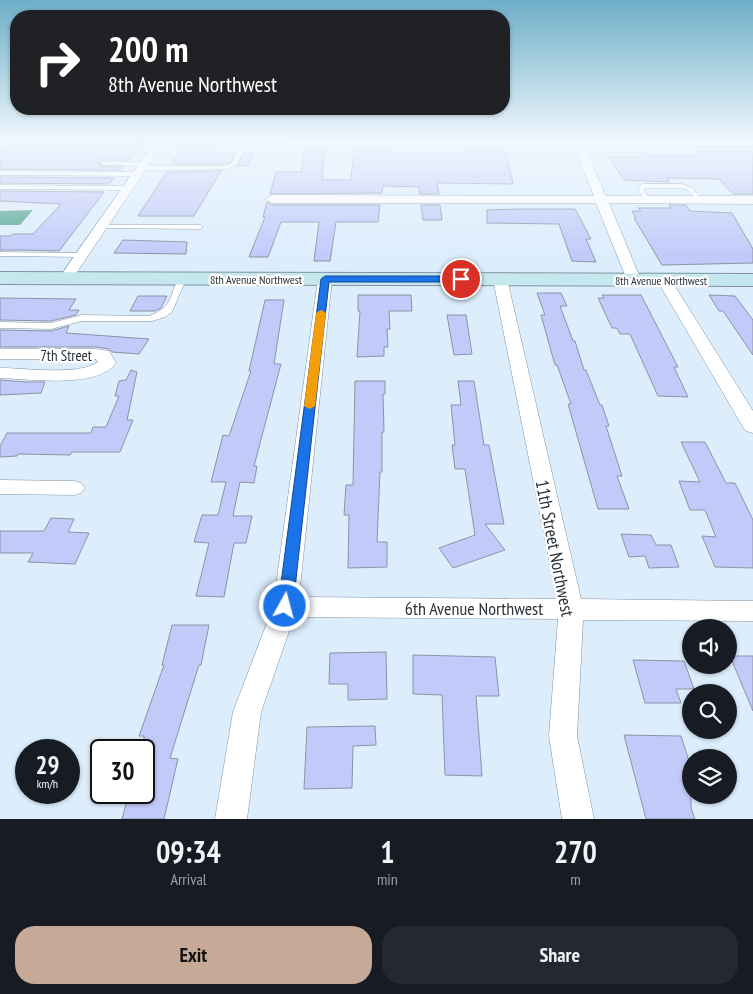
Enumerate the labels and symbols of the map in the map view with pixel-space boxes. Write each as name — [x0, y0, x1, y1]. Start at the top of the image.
pin — [440, 258, 482, 300]
street label: 8th Avenue Northwest — [210, 272, 303, 287]
street label: 8th Avenue Northwest — [615, 273, 708, 288]
street label: 7th Street — [40, 346, 92, 365]
street label: 11th Street Northwest — [530, 478, 580, 618]
position arrow — [258, 579, 310, 631]
street label: 6th Avenue Northwest — [405, 597, 543, 620]
speed limit sign: 30 — [90, 739, 155, 804]

